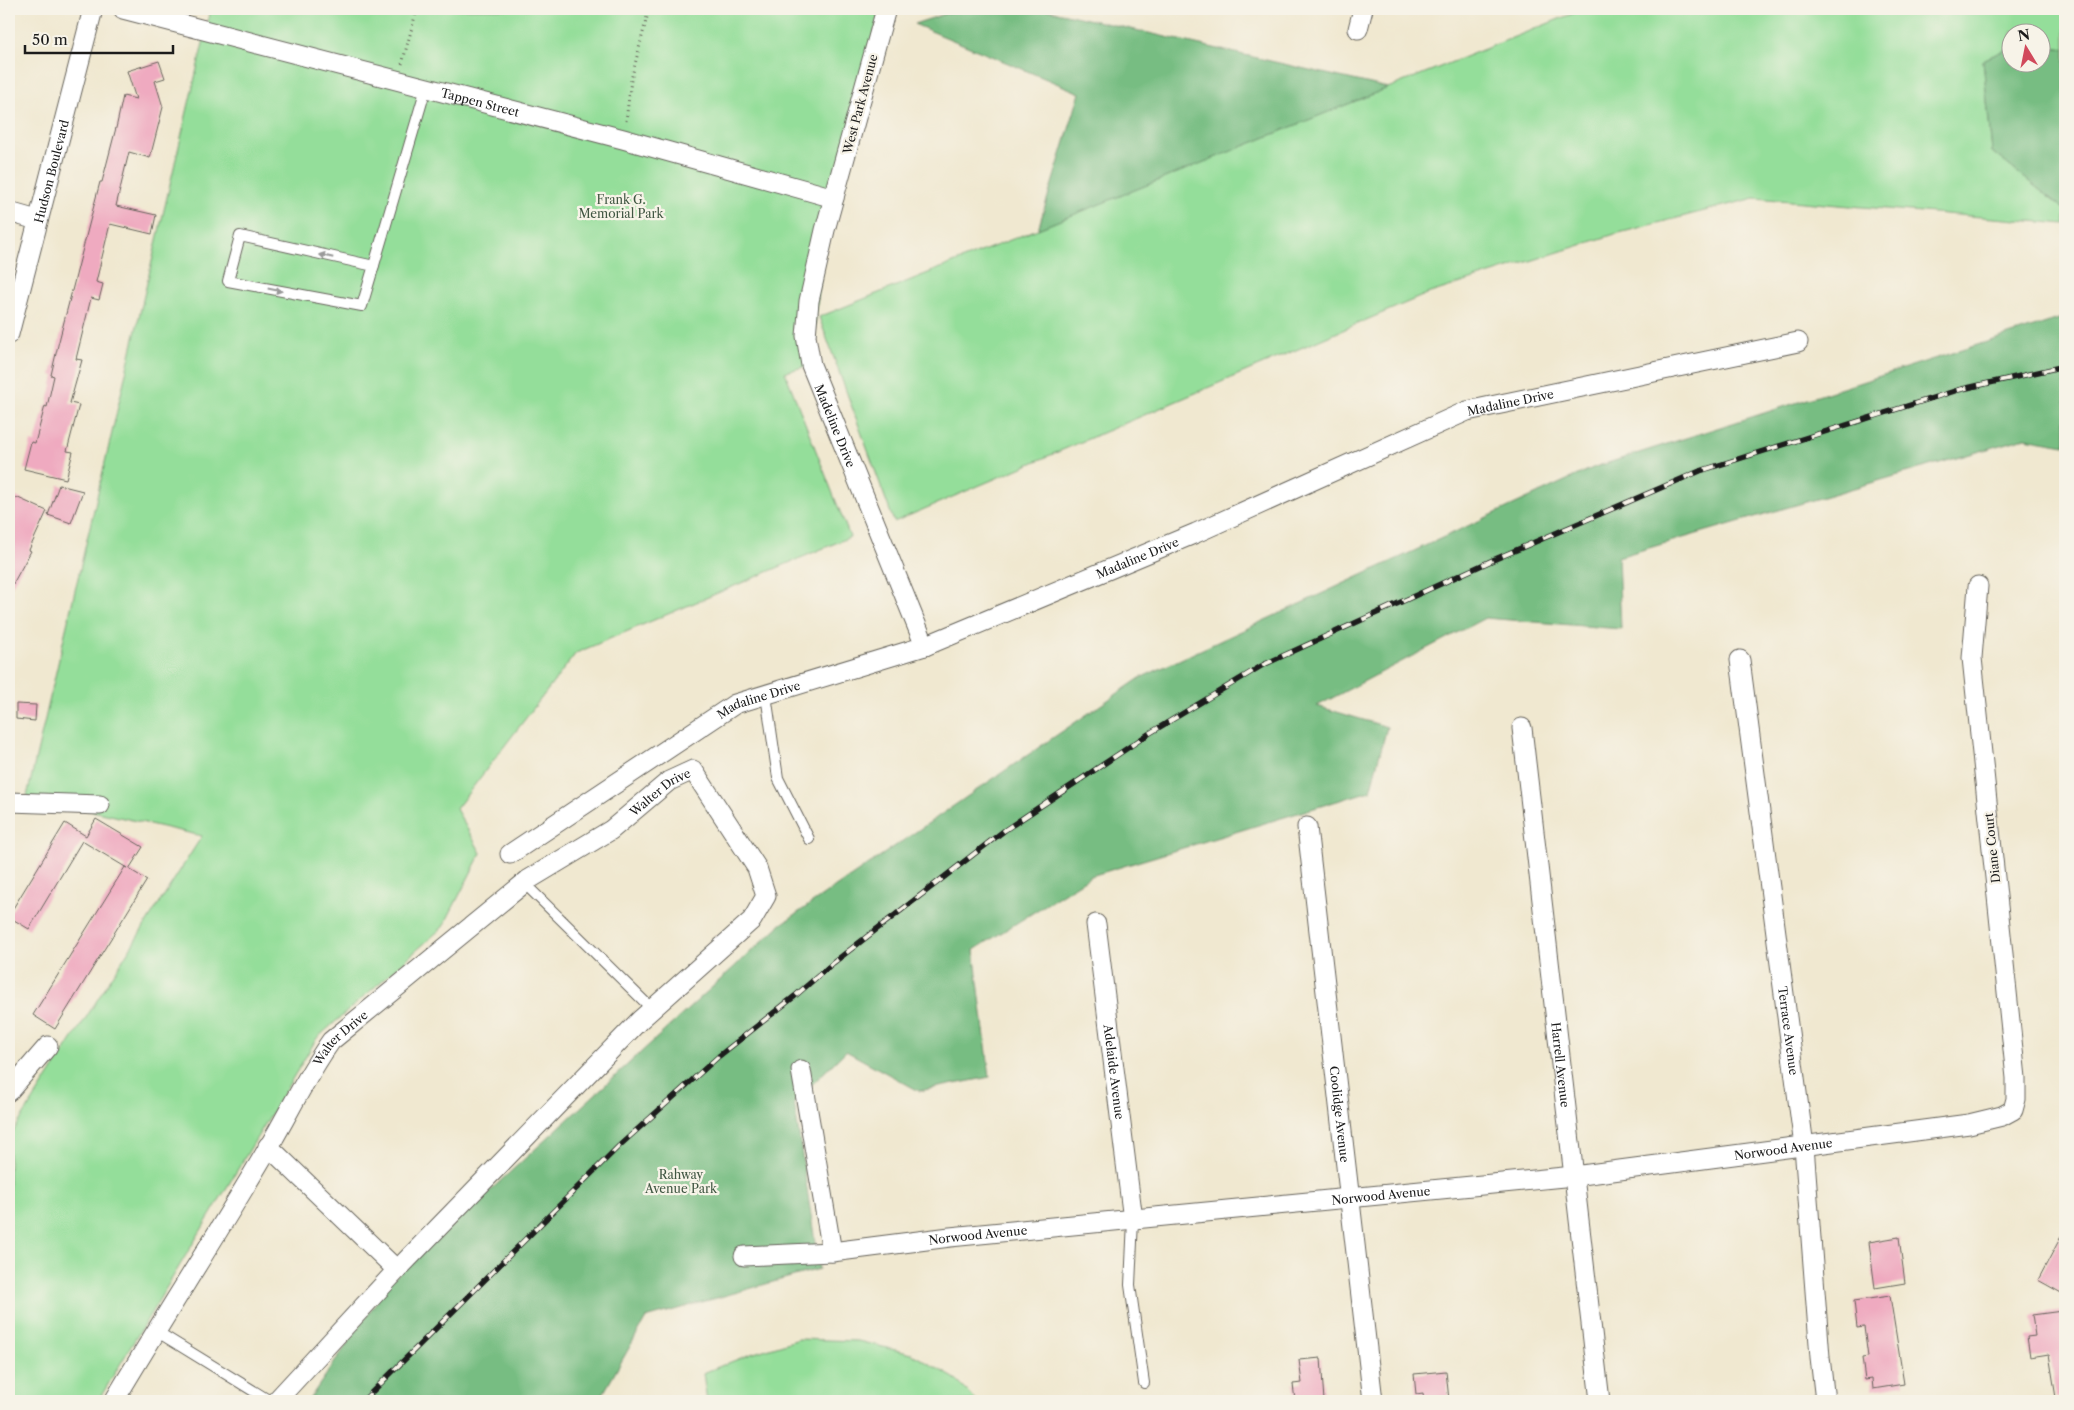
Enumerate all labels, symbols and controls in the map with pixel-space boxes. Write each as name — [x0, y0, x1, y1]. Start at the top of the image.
scale bar — [25, 22, 172, 54]
north arrow — [2002, 22, 2052, 72]
text: N — [2016, 25, 2031, 45]
text: 50 m — [32, 30, 68, 49]
street label: West Park Avenue — [839, 52, 881, 156]
street label: Tappen Street — [439, 84, 522, 119]
street label: Hudson Boulevard — [31, 117, 72, 225]
park label: Frank G. Memorial Park — [579, 192, 665, 221]
one-way arrow — [319, 252, 334, 260]
one-way arrow — [268, 286, 284, 294]
street label: Madeline Drive — [812, 382, 859, 470]
street label: Madaline Drive — [1466, 386, 1555, 418]
street label: Madaline Drive — [1094, 534, 1181, 581]
street label: Madaline Drive — [714, 677, 802, 722]
street label: Walter Drive — [625, 765, 693, 819]
street label: Diane Court — [1981, 811, 2003, 884]
street label: Terrace Avenue — [1776, 985, 1802, 1076]
street label: Walter Drive — [309, 1007, 371, 1069]
street label: Harrell Avenue — [1549, 1021, 1573, 1109]
street label: Adelaide Avenue — [1101, 1022, 1128, 1121]
street label: Coolidge Avenue — [1327, 1065, 1353, 1163]
street label: Norwood Avenue — [1733, 1135, 1834, 1162]
park label: Rahway Avenue Park — [644, 1167, 718, 1196]
street label: Norwood Avenue — [1331, 1183, 1431, 1207]
street label: Norwood Avenue — [928, 1222, 1028, 1247]

